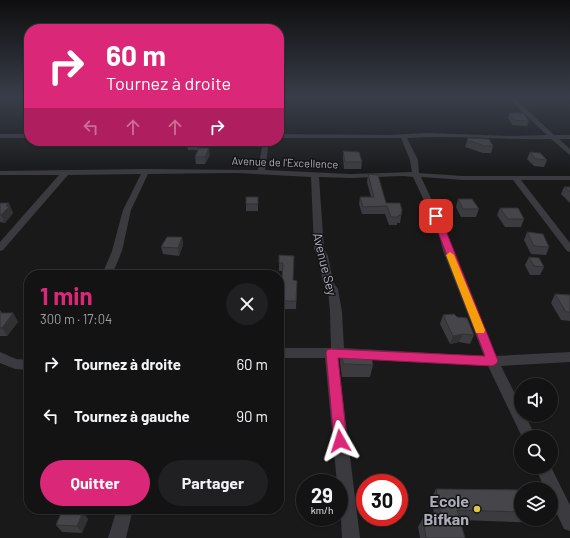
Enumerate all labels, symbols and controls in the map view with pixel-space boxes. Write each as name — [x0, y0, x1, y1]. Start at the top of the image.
text: 60 m — [106, 38, 166, 72]
icon: right — [40, 40, 92, 92]
text: Tournez à droite — [106, 72, 231, 94]
icon: left — [80, 116, 102, 138]
icon: ahead — [122, 116, 144, 138]
icon: ahead — [164, 116, 186, 138]
icon: right — [206, 116, 228, 138]
street label: Avenue de l'Excellence — [231, 154, 339, 170]
pin — [419, 199, 453, 233]
icon: arrive — [425, 205, 447, 227]
street label: Avenue Sey — [309, 231, 341, 297]
text: 1 min — [40, 281, 93, 310]
button: close — [226, 283, 268, 325]
text: 300 m · 17:04 — [40, 311, 112, 327]
icon: right — [40, 353, 62, 375]
text: Tournez à droite — [74, 355, 181, 373]
text: 60 m — [236, 355, 268, 373]
map controls — [514, 378, 558, 526]
button: sound — [514, 378, 558, 422]
icon: left — [40, 405, 62, 427]
text: Tournez à gauche — [74, 407, 190, 425]
text: 90 m — [236, 407, 268, 425]
position arrow — [319, 420, 361, 462]
button: search — [514, 430, 558, 474]
button: Quitter — [40, 460, 150, 506]
button: Partager — [158, 460, 268, 506]
speed limit sign: 30 — [356, 474, 408, 526]
button: layers — [514, 482, 558, 526]
text: 29 — [311, 483, 333, 507]
place label: Ecole Bifkan — [423, 491, 469, 528]
text: km/h — [311, 504, 333, 516]
marker: Ecole Bifkan — [472, 504, 482, 514]

